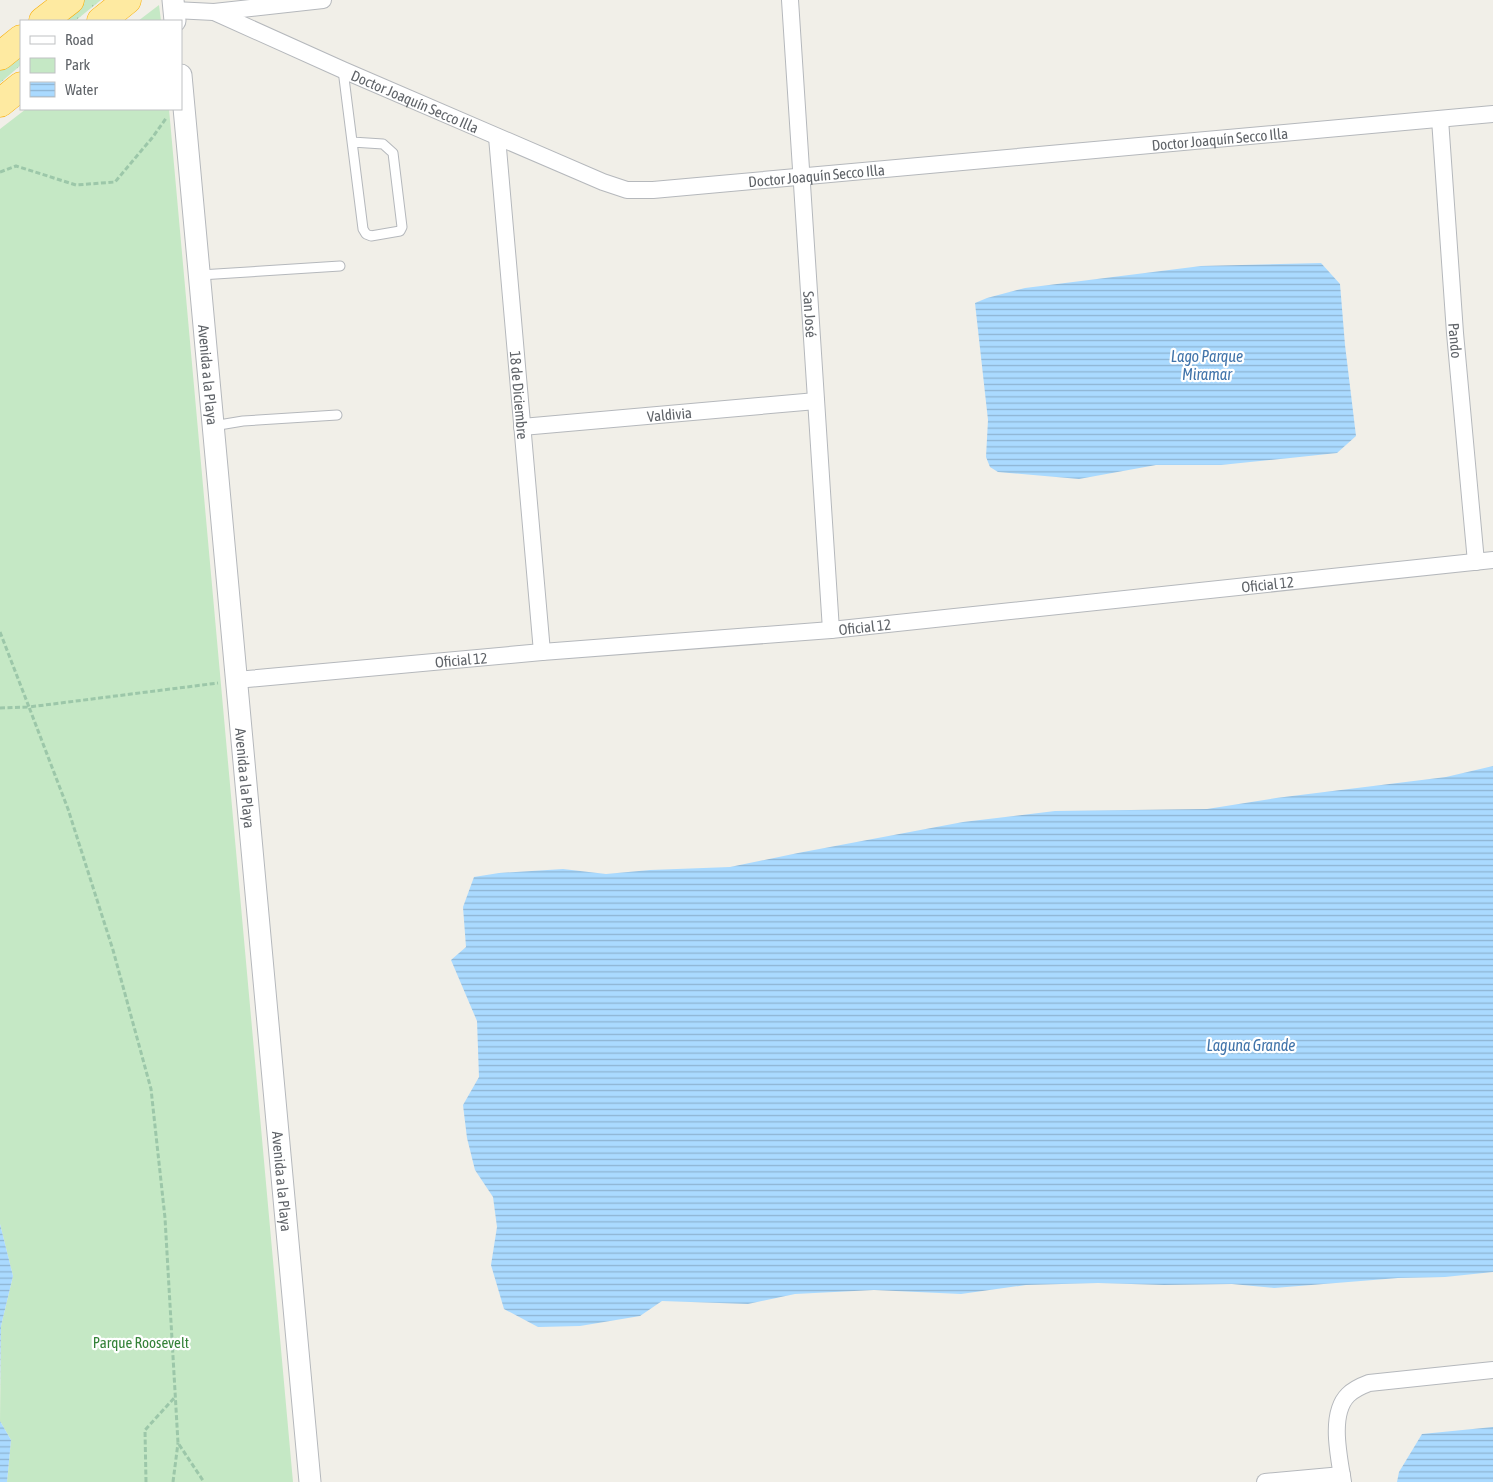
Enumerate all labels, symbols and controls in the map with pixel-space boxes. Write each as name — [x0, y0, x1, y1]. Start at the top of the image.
legend — [20, 20, 182, 110]
text: Road — [65, 31, 94, 48]
text: Park — [65, 56, 90, 73]
street label: Doctor Joaquín Secco Illa — [349, 66, 481, 136]
text: Water — [65, 81, 98, 98]
street label: Doctor Joaquín Secco Illa — [1151, 124, 1289, 153]
street label: Doctor Joaquín Secco Illa — [748, 161, 885, 190]
street label: San José — [800, 291, 820, 338]
street label: Pando — [1446, 322, 1466, 359]
street label: Avenida a la Playa — [195, 324, 222, 426]
water label: Lago Parque Miramar — [1171, 347, 1243, 383]
street label: 18 de Diciembre — [507, 350, 532, 440]
street label: Valdivia — [646, 404, 693, 424]
street label: Oficial 12 — [1240, 573, 1294, 595]
street label: Oficial 12 — [838, 615, 892, 638]
street label: Oficial 12 — [434, 649, 488, 670]
street label: Avenida a la Playa — [232, 727, 259, 829]
water label: Laguna Grande — [1206, 1036, 1296, 1055]
street label: Avenida a la Playa — [269, 1131, 295, 1232]
park label: Parque Roosevelt — [93, 1334, 189, 1351]

